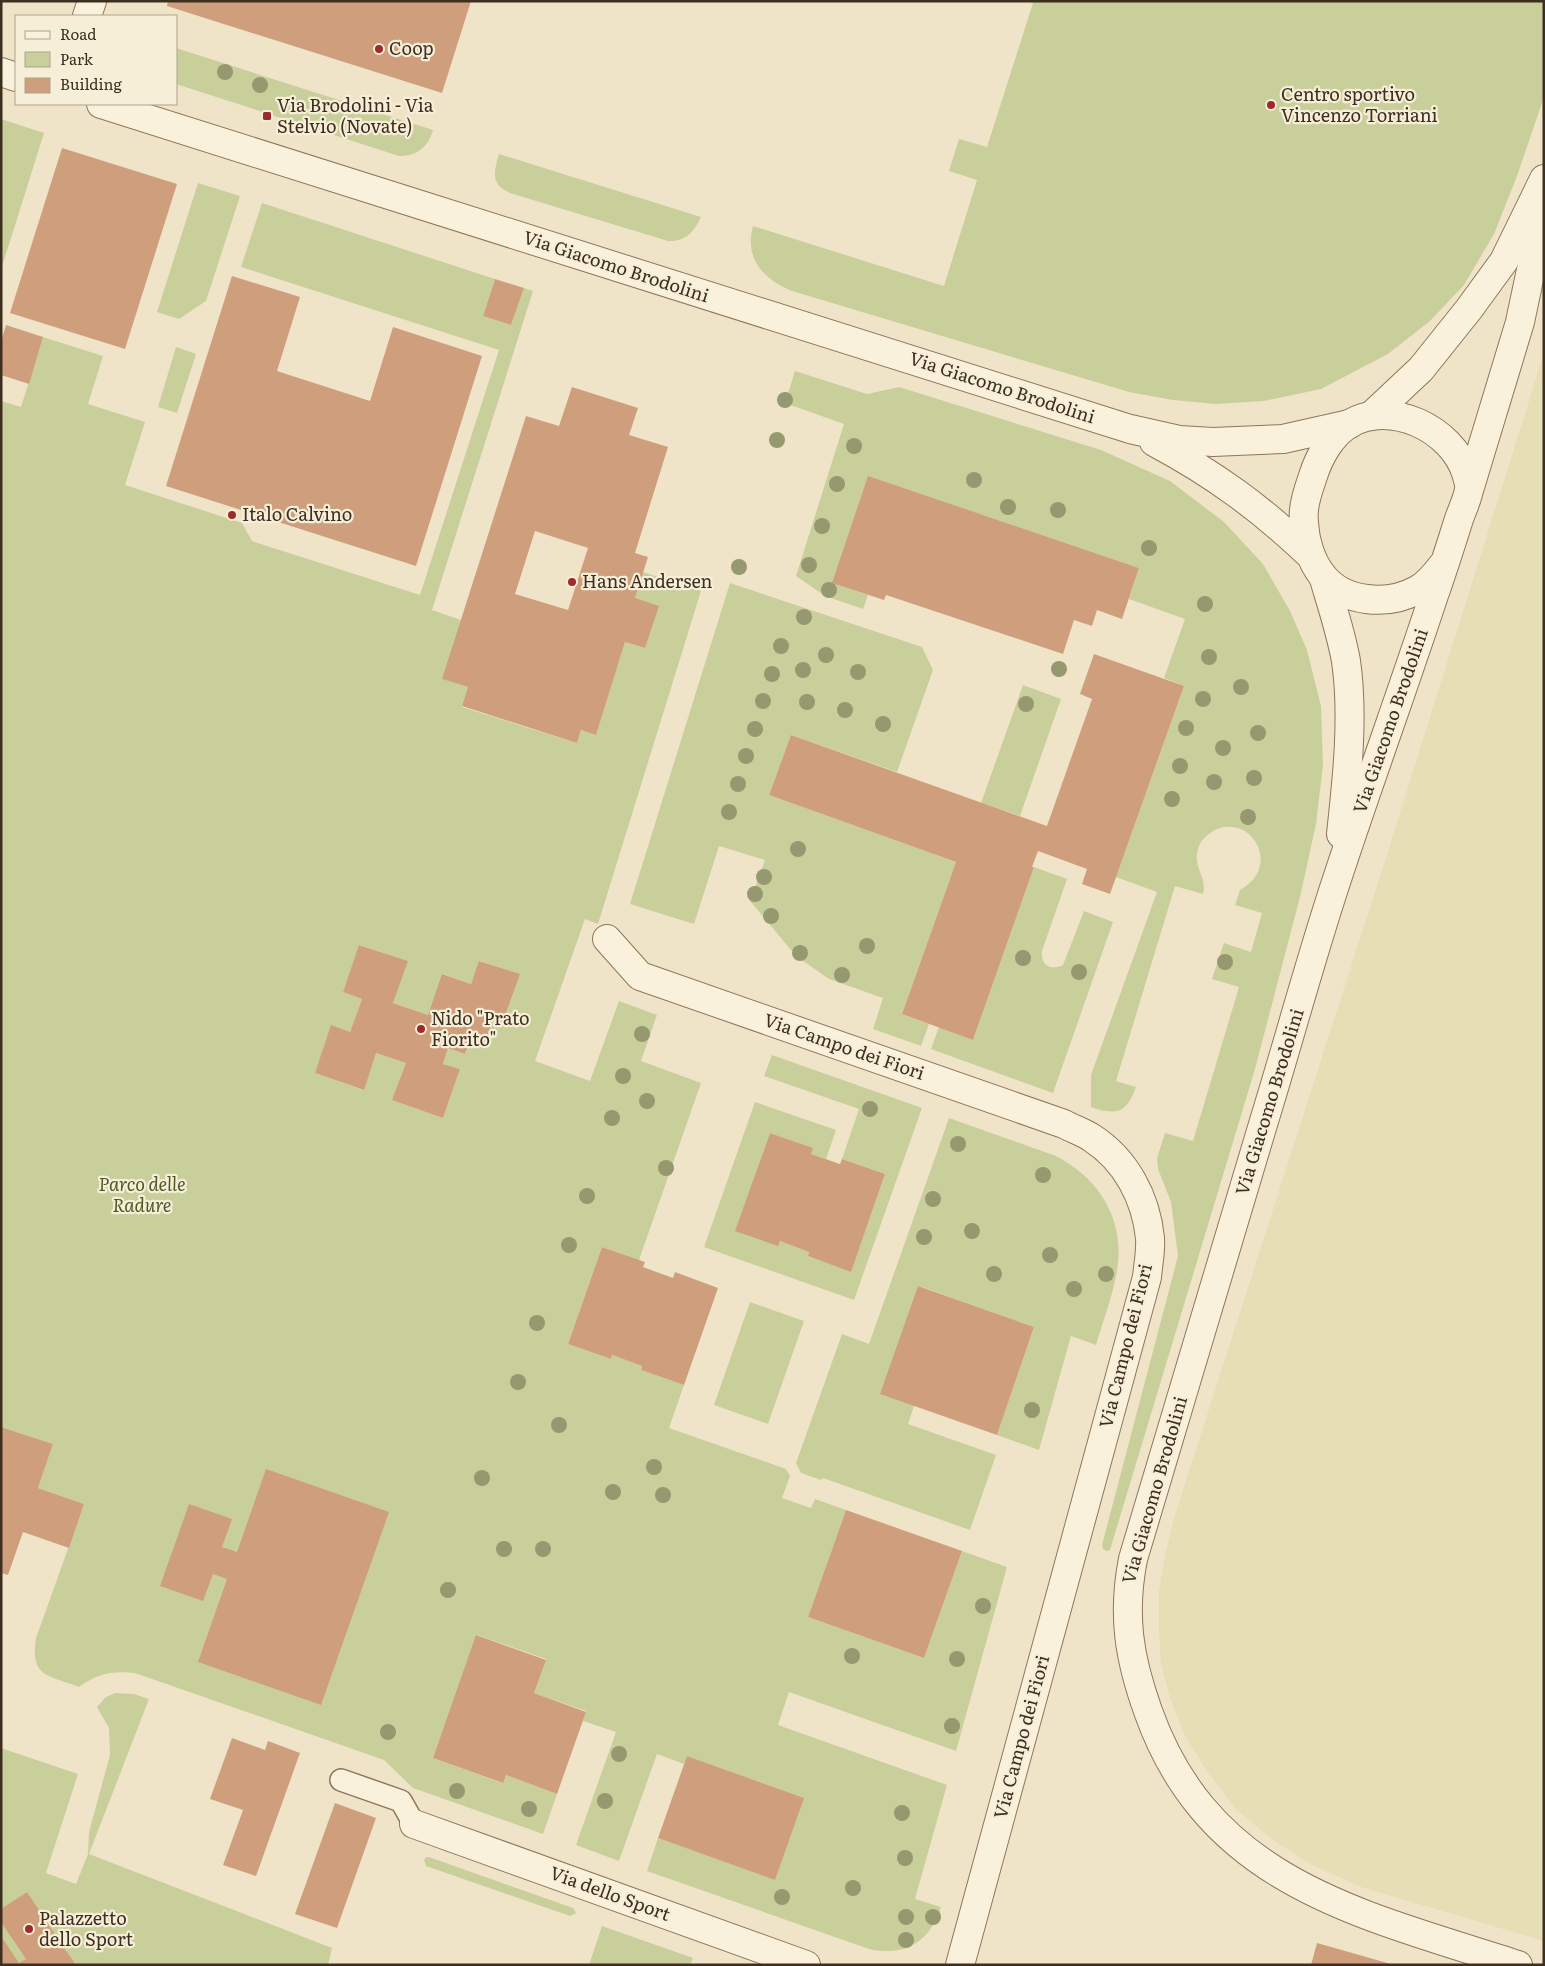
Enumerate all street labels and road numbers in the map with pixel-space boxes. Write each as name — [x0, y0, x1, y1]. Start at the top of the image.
street label: Via Giacomo Brodolini — [520, 223, 713, 308]
street label: Via Giacomo Brodolini — [906, 344, 1099, 429]
street label: Via Giacomo Brodolini — [1345, 624, 1434, 817]
street label: Via Campo dei Fiori — [760, 1005, 929, 1086]
street label: Via Giacomo Brodolini — [1227, 1005, 1310, 1198]
street label: Via Campo dei Fiori — [1091, 1261, 1158, 1431]
street label: Via Giacomo Brodolini — [1114, 1393, 1193, 1587]
street label: Via Campo dei Fiori — [986, 1652, 1055, 1821]
street label: Via dello Sport — [547, 1858, 675, 1927]

